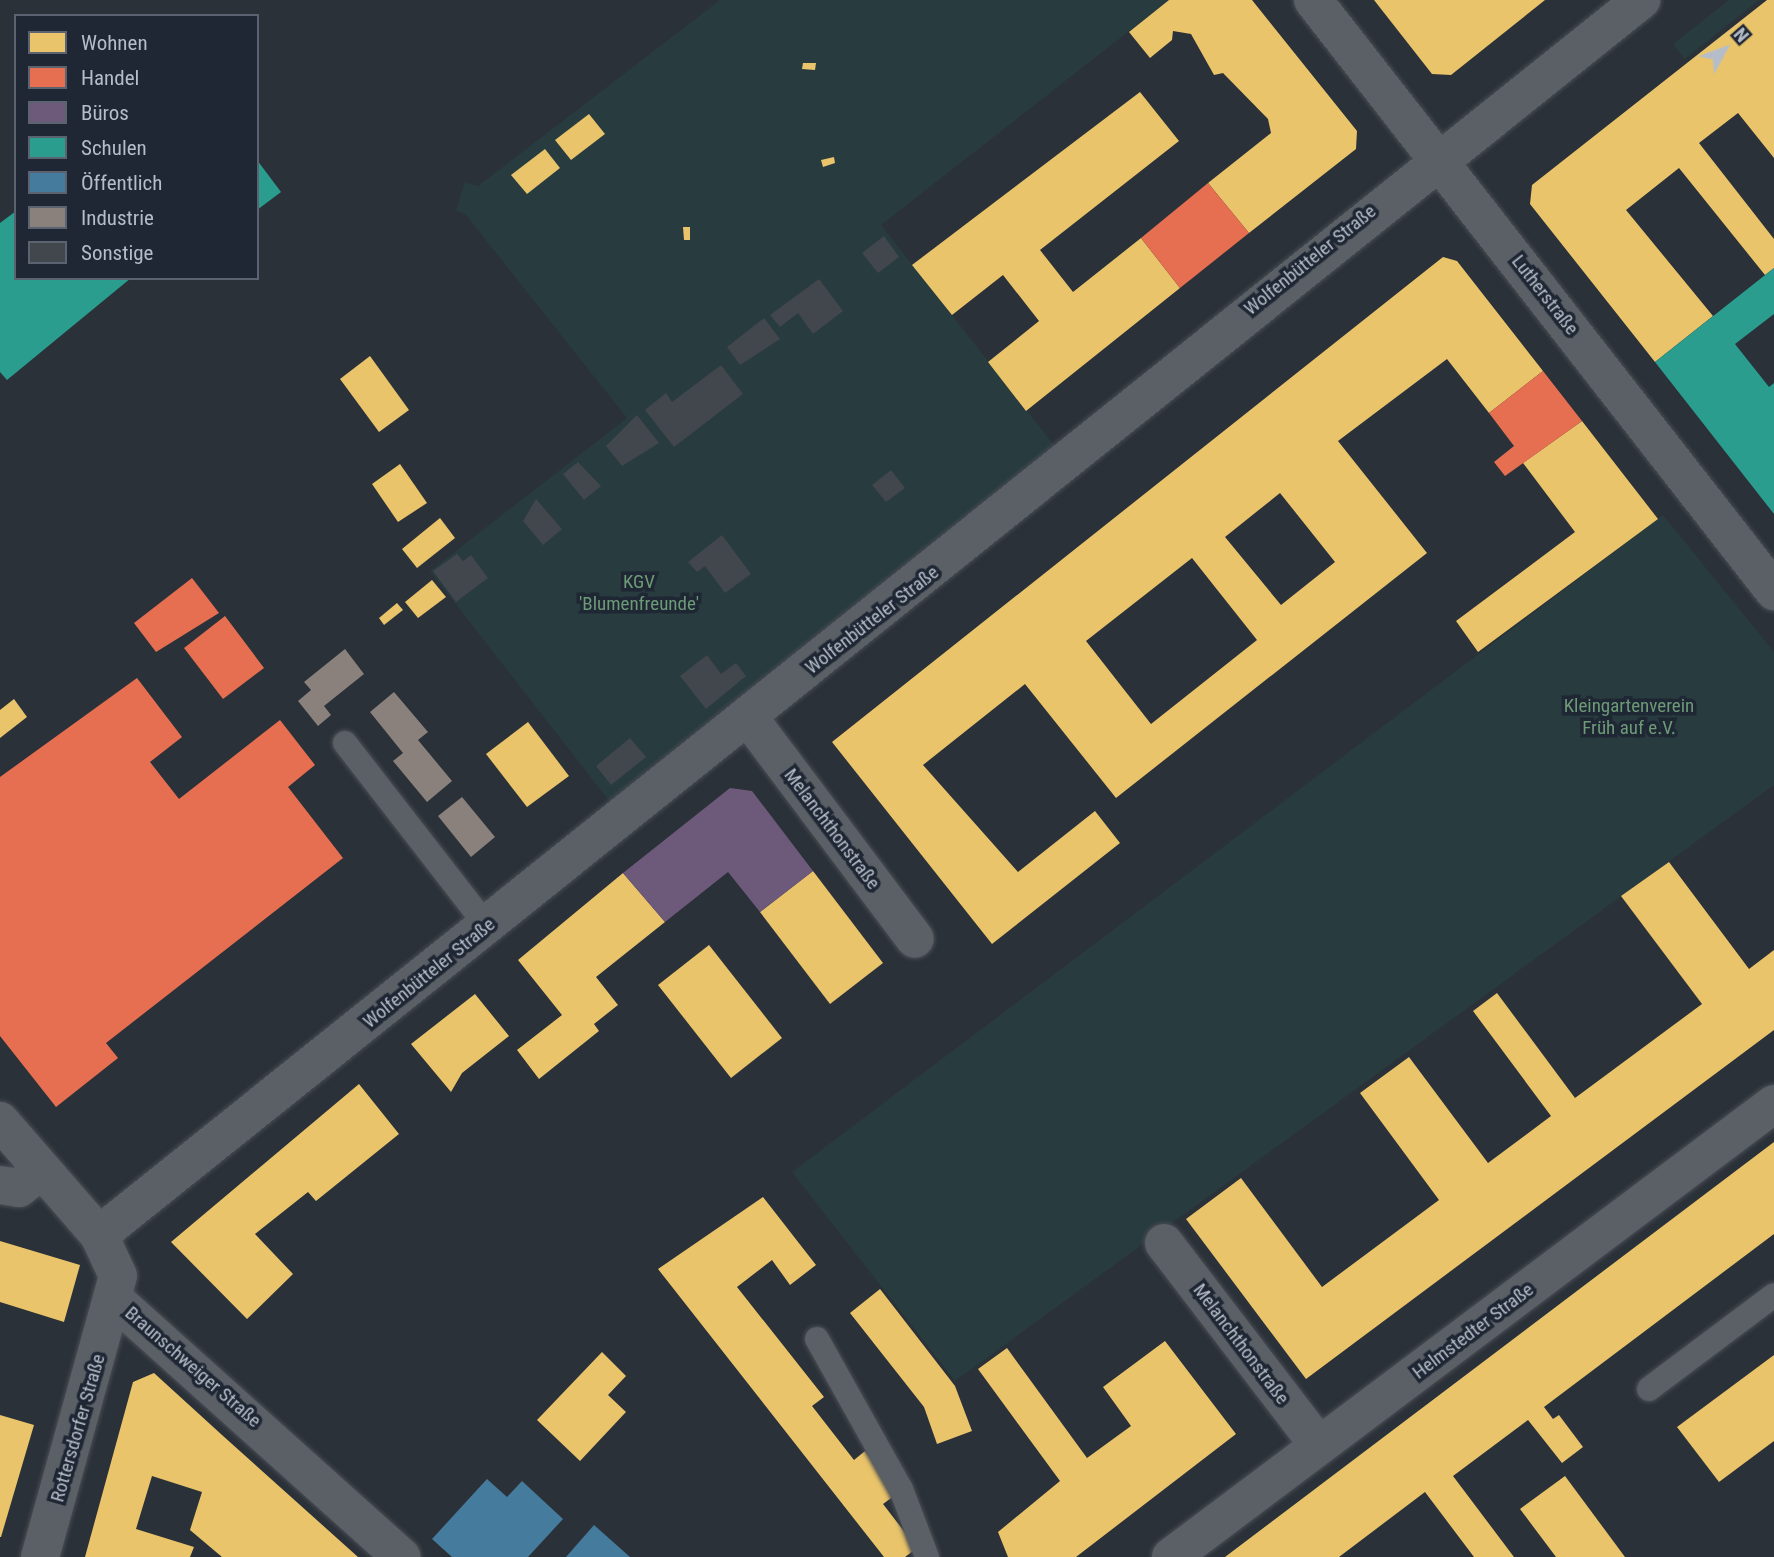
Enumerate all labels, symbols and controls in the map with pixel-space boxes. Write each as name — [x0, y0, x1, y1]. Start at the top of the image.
legend — [14, 14, 259, 280]
north arrow — [1690, 14, 1760, 84]
text: N — [1729, 23, 1754, 47]
text: Wohnen — [81, 31, 148, 55]
text: Handel — [81, 66, 139, 90]
text: Büros — [81, 101, 129, 125]
text: Schulen — [81, 136, 147, 160]
text: Öffentlich — [81, 171, 162, 195]
street label: Wolfenbütteler Straße — [1240, 200, 1380, 320]
text: Industrie — [81, 206, 154, 230]
text: Sonstige — [81, 241, 153, 265]
street label: Lutherstraße — [1507, 251, 1583, 339]
street label: Wolfenbütteler Straße — [801, 561, 943, 679]
park label: KGV 'Blumenfreunde' — [579, 571, 699, 615]
park label: Kleingartenverein Früh auf e.V. — [1564, 695, 1694, 739]
street label: Melanchthonstraße — [779, 764, 885, 894]
street label: Wolfenbütteler Straße — [359, 913, 499, 1033]
street label: Helmstedter Straße — [1408, 1278, 1538, 1384]
street label: Melanchthonstraße — [1188, 1279, 1294, 1409]
street label: Braunschweiger Straße — [120, 1302, 266, 1432]
street label: Rottersdorfer Straße — [46, 1351, 110, 1505]

